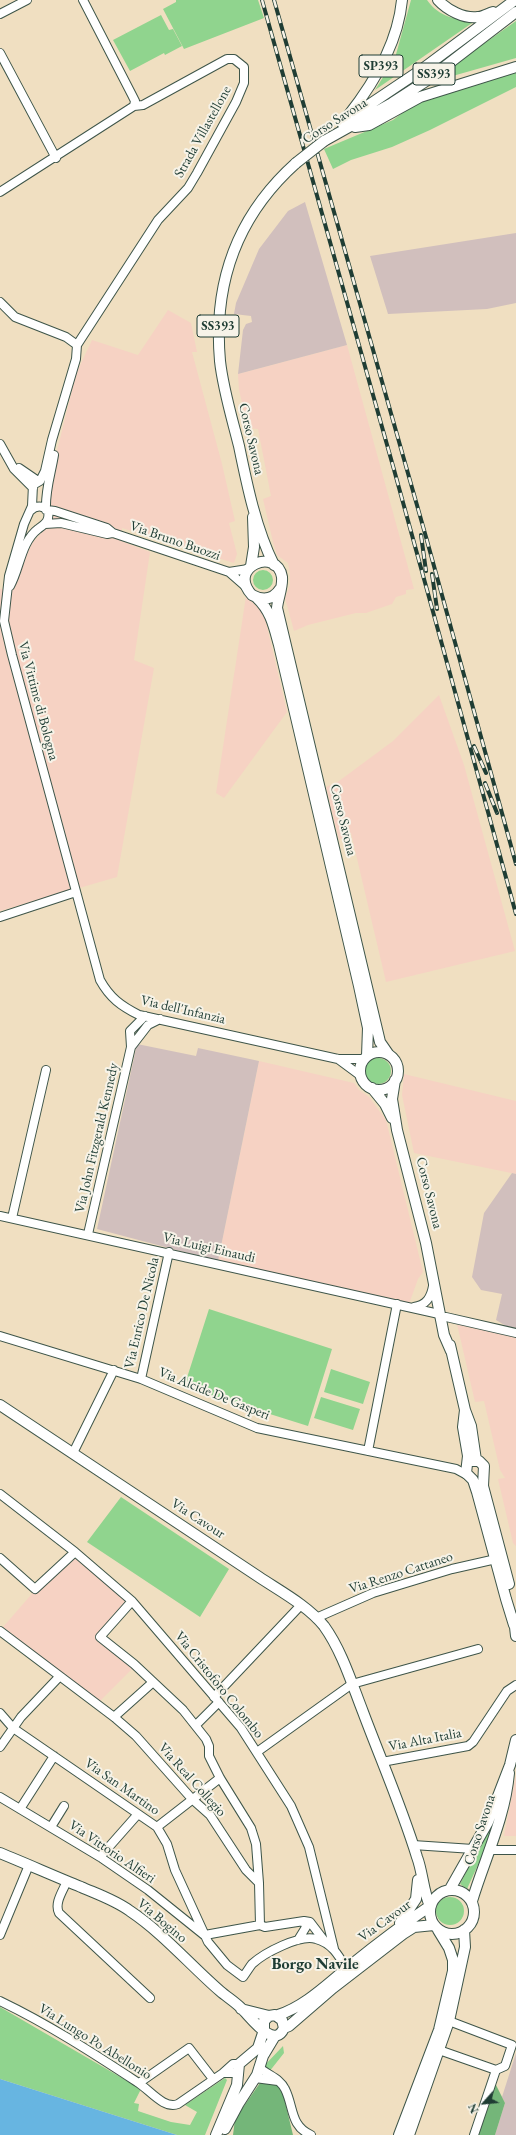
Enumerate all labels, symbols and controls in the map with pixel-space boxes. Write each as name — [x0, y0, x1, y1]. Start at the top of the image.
road number: SP393 — [359, 55, 403, 77]
road number: SS393 — [413, 63, 455, 85]
street label: Strada Villastellone — [171, 83, 235, 181]
street label: Corso Savona — [299, 94, 371, 148]
road number: SS393 — [197, 315, 239, 337]
street label: Corso Savona — [235, 401, 267, 477]
street label: Via Bruno Buozzi — [128, 518, 222, 564]
street label: Via Vittime di Bologna — [14, 640, 62, 762]
street label: Corso Savona — [326, 782, 360, 858]
street label: Via dell'Infanzia — [139, 992, 227, 1028]
street label: Via John Fitzgerald Kennedy — [72, 1061, 122, 1215]
street label: Corso Savona — [412, 1155, 446, 1231]
street label: Via Luigi Einaudi — [161, 1229, 257, 1267]
street label: Via Enrico De Nicola — [121, 1256, 163, 1370]
street label: Via Alcide De Gasperi — [156, 1364, 272, 1424]
street label: Via Cavour — [168, 1495, 228, 1543]
street label: Via Renzo Cattaneo — [347, 1548, 455, 1598]
street label: Via Cristoforo Colombo — [171, 1628, 267, 1742]
street label: Via Alta Italia — [387, 1725, 463, 1755]
street label: Via Real Collegio — [155, 1740, 229, 1820]
street label: Via San Martino — [81, 1755, 163, 1819]
street label: Corso Savona — [461, 1793, 499, 1867]
street label: Via Vittorio Alfieri — [65, 1817, 159, 1887]
street label: Via Bogino — [134, 1895, 190, 1947]
street label: Via Cavour — [355, 1896, 415, 1946]
district label: Borgo Navile — [271, 1955, 359, 1975]
street label: Via Lungo Po Abellonio — [35, 2000, 155, 2084]
north arrow — [464, 2083, 504, 2123]
text: N — [465, 2101, 482, 2116]

